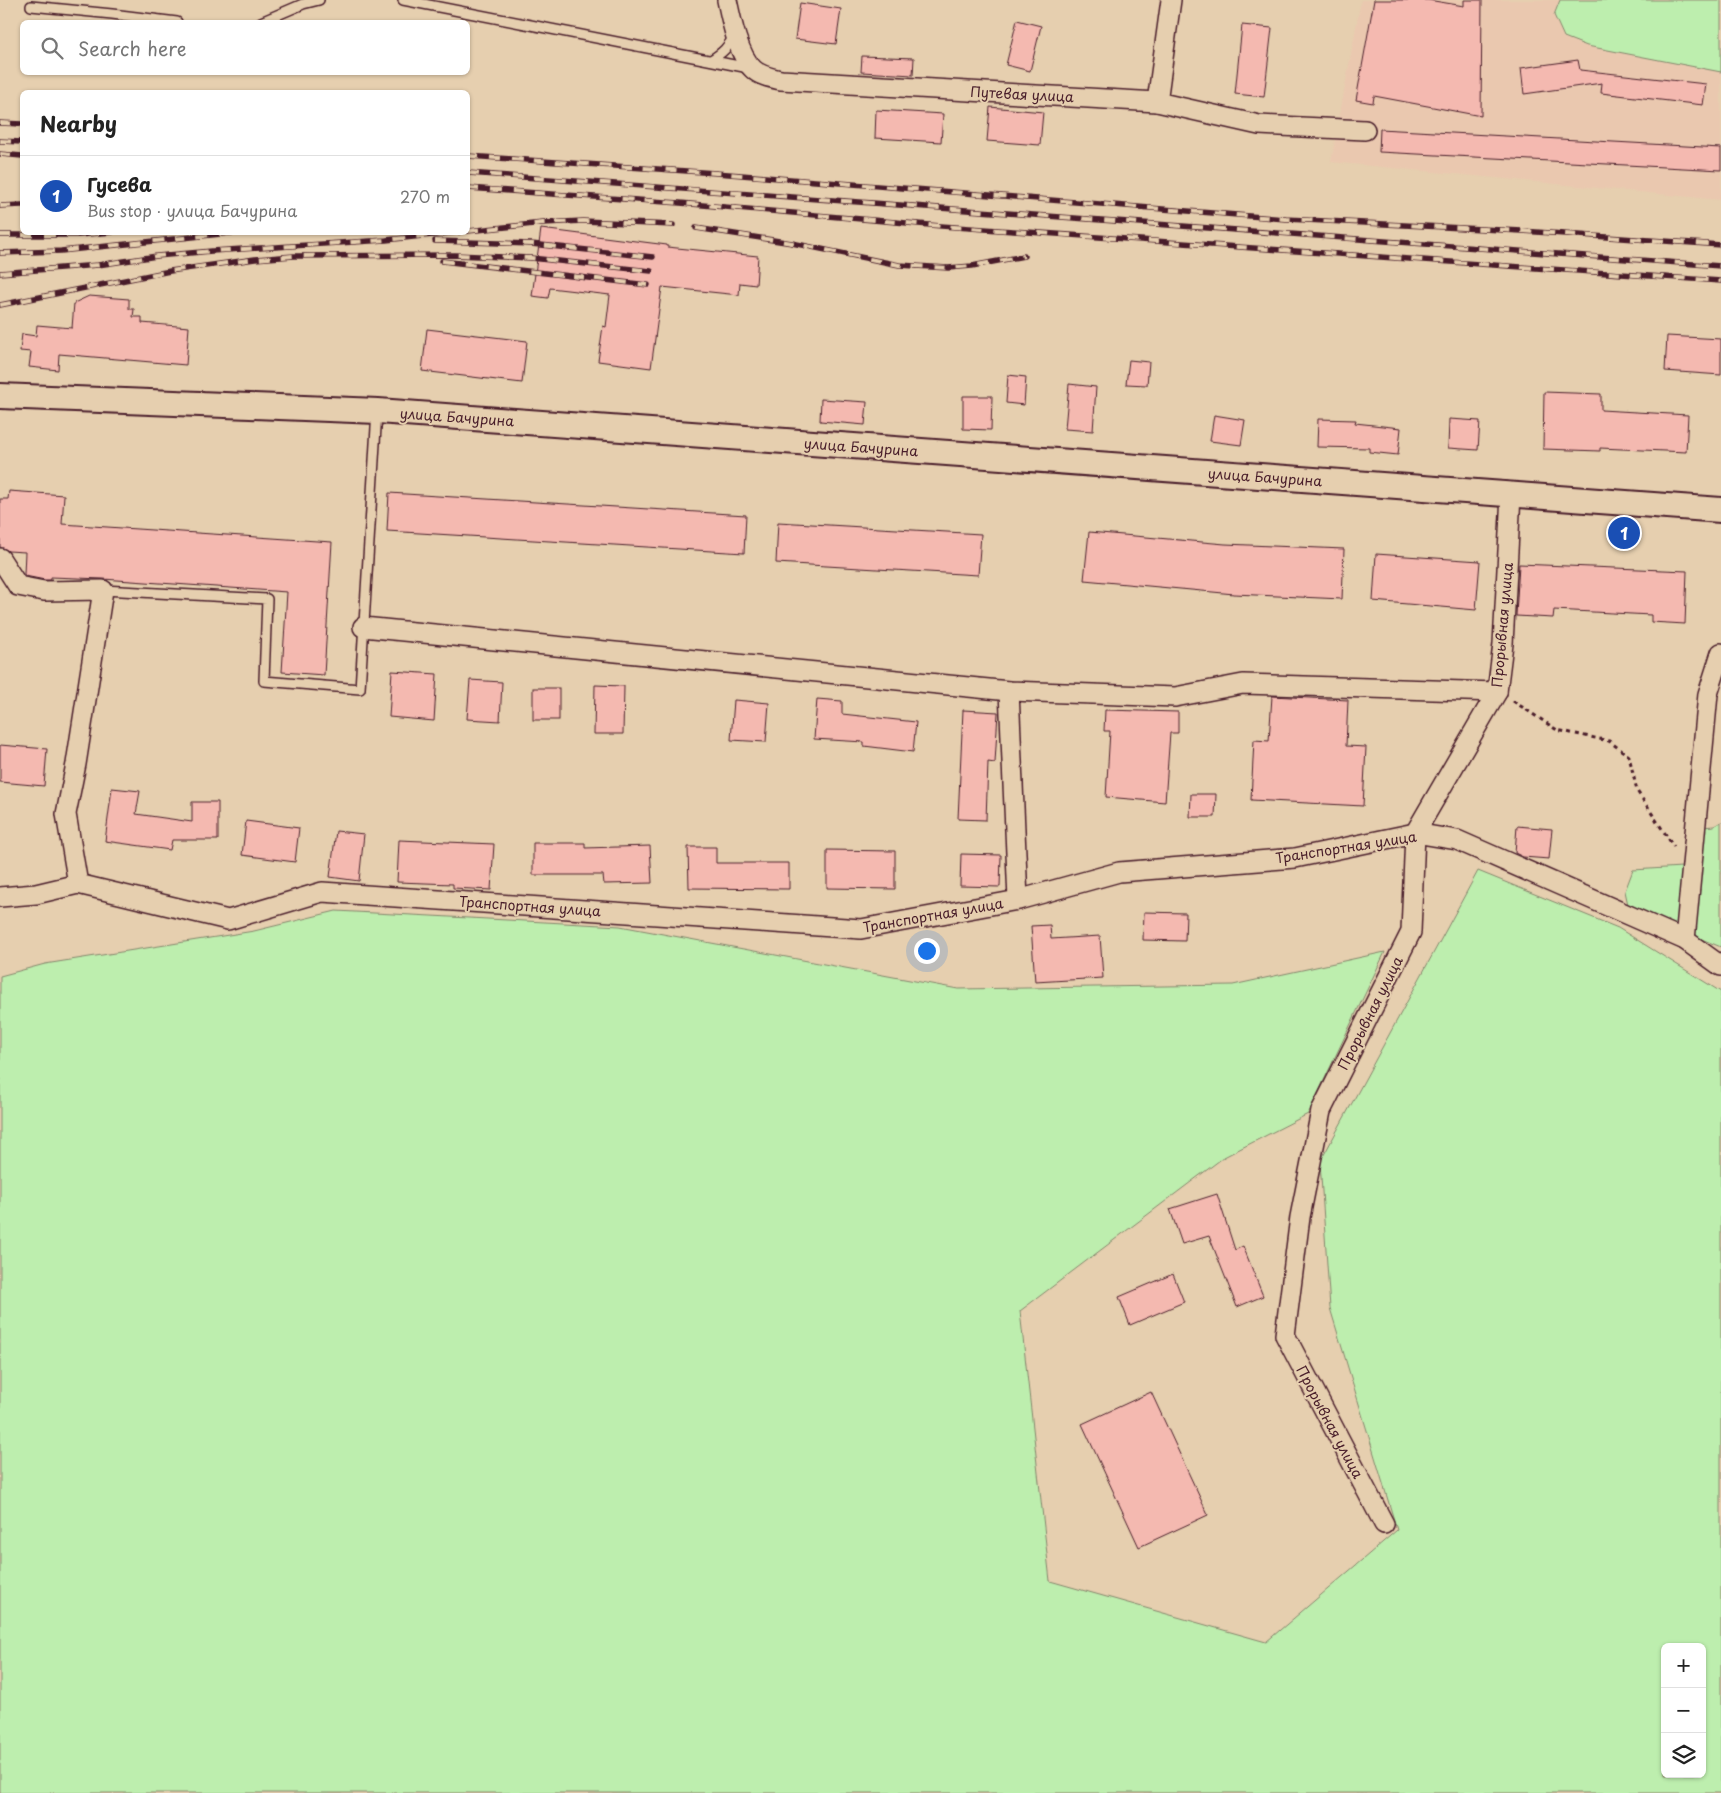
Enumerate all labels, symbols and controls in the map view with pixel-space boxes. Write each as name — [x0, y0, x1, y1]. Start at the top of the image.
search box — [20, 20, 470, 75]
icon: search — [38, 34, 66, 62]
text: Search here — [78, 34, 187, 62]
street label: Путевая улица — [970, 81, 1074, 107]
text: Nearby — [40, 107, 117, 139]
text: Гусева — [87, 170, 152, 198]
text: 1 — [52, 184, 60, 208]
text: 270 m — [400, 184, 450, 208]
text: Bus stop · улица Бачурина — [87, 198, 297, 222]
street label: улица Бачурина — [399, 403, 515, 431]
street label: улица Бачурина — [803, 433, 919, 461]
street label: улица Бачурина — [1207, 463, 1323, 491]
pin: 1 — [1608, 514, 1640, 552]
street label: Прорывная улица — [1486, 562, 1518, 688]
street label: Транспортная улица — [1274, 825, 1418, 869]
street label: Транспортная улица — [458, 891, 602, 921]
street label: Транспортная улица — [861, 892, 1005, 938]
your location — [914, 938, 940, 964]
street label: Прорывная улица — [1332, 952, 1408, 1074]
street label: Прорывная улица — [1291, 1362, 1369, 1482]
map controls — [1661, 1643, 1706, 1778]
button: + — [1661, 1643, 1706, 1688]
button: − — [1661, 1688, 1706, 1733]
button: layers — [1661, 1733, 1706, 1778]

